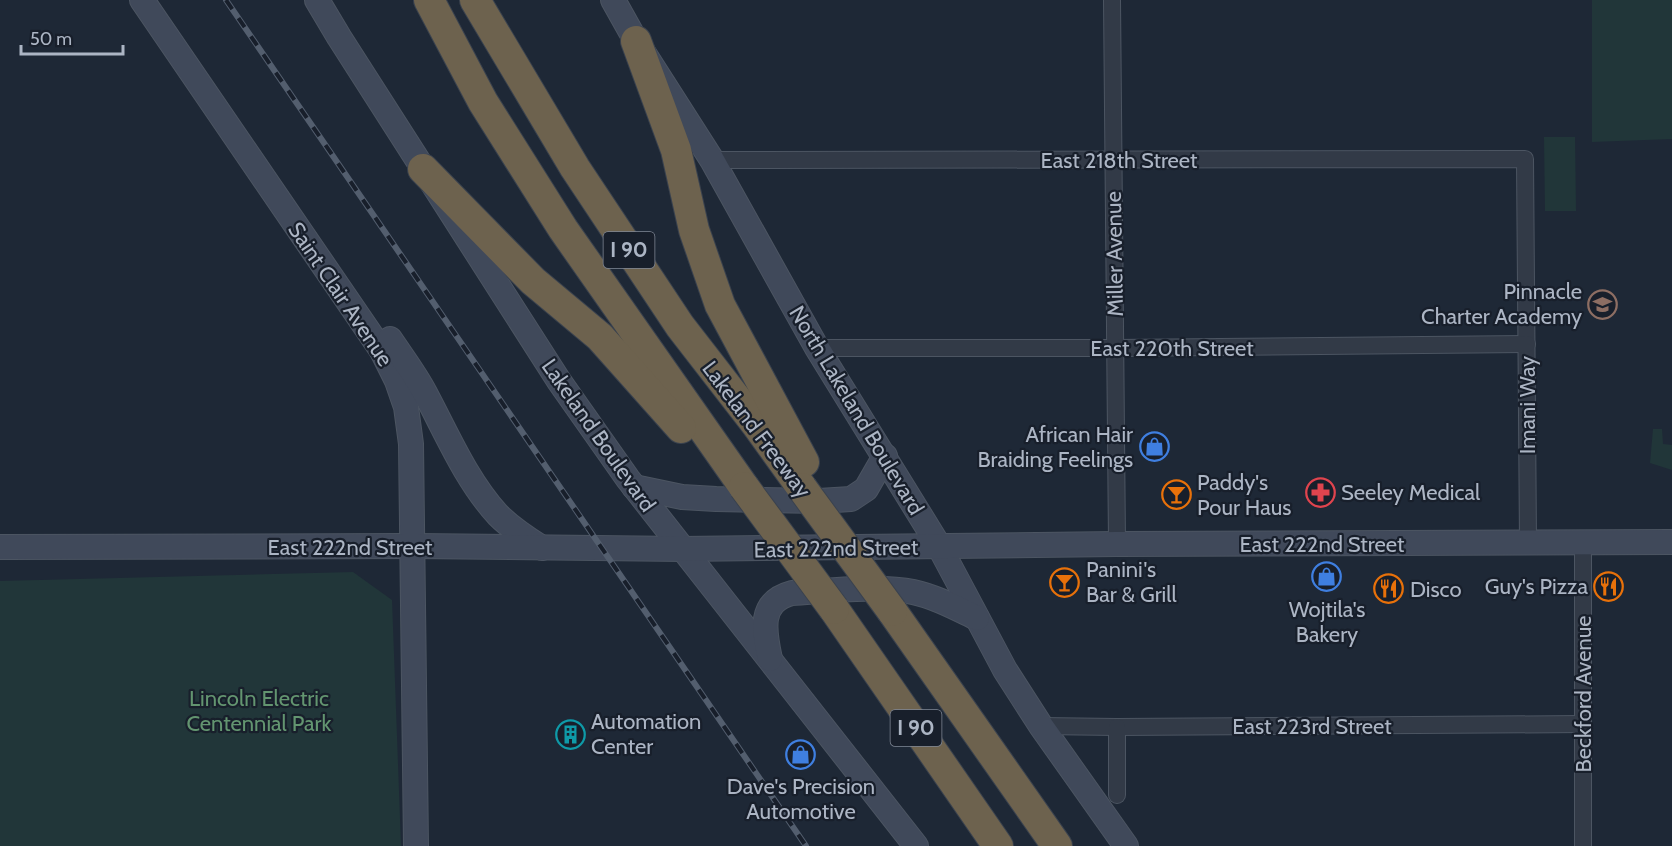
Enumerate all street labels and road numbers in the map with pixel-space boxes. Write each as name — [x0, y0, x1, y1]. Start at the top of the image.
street label: East 218th Street — [1040, 147, 1198, 174]
street label: Miller Avenue — [1100, 191, 1129, 317]
street label: Saint Clair Avenue — [282, 217, 399, 372]
road number: I 90 — [604, 232, 654, 268]
street label: North Lakeland Boulevard — [783, 301, 930, 520]
street label: East 220th Street — [1090, 335, 1254, 362]
street label: Lakeland Boulevard — [536, 354, 661, 517]
street label: Lakeland Freeway — [696, 356, 817, 503]
street label: Imani Way — [1514, 356, 1541, 454]
street label: East 222nd Street — [1240, 531, 1405, 558]
street label: East 222nd Street — [268, 534, 433, 561]
street label: East 222nd Street — [753, 534, 919, 563]
street label: Beckford Avenue — [1570, 616, 1597, 773]
road number: I 90 — [890, 710, 942, 746]
street label: East 223rd Street — [1232, 713, 1392, 740]

